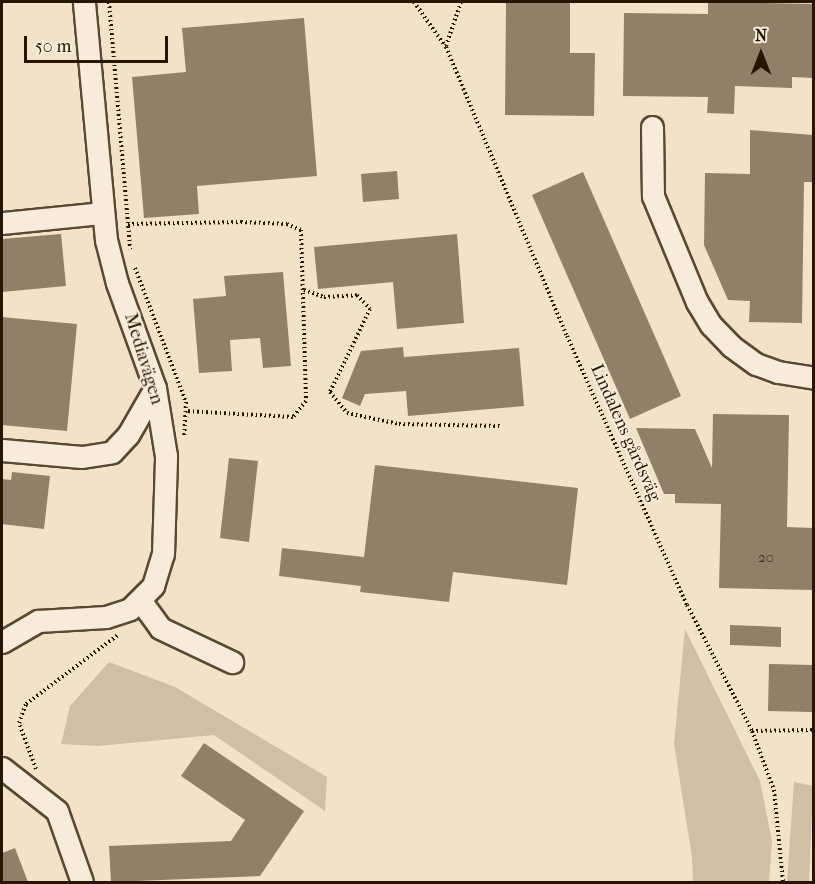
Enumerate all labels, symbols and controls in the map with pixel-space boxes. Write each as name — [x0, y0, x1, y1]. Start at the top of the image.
scale bar — [27, 24, 171, 62]
north arrow — [731, 24, 791, 84]
text: N — [755, 26, 767, 45]
text: 50 m — [35, 36, 71, 57]
street label: Mediavägen — [119, 311, 167, 407]
street label: Lindalens gårdsväg — [585, 361, 665, 505]
house number: 20 — [758, 549, 774, 567]

